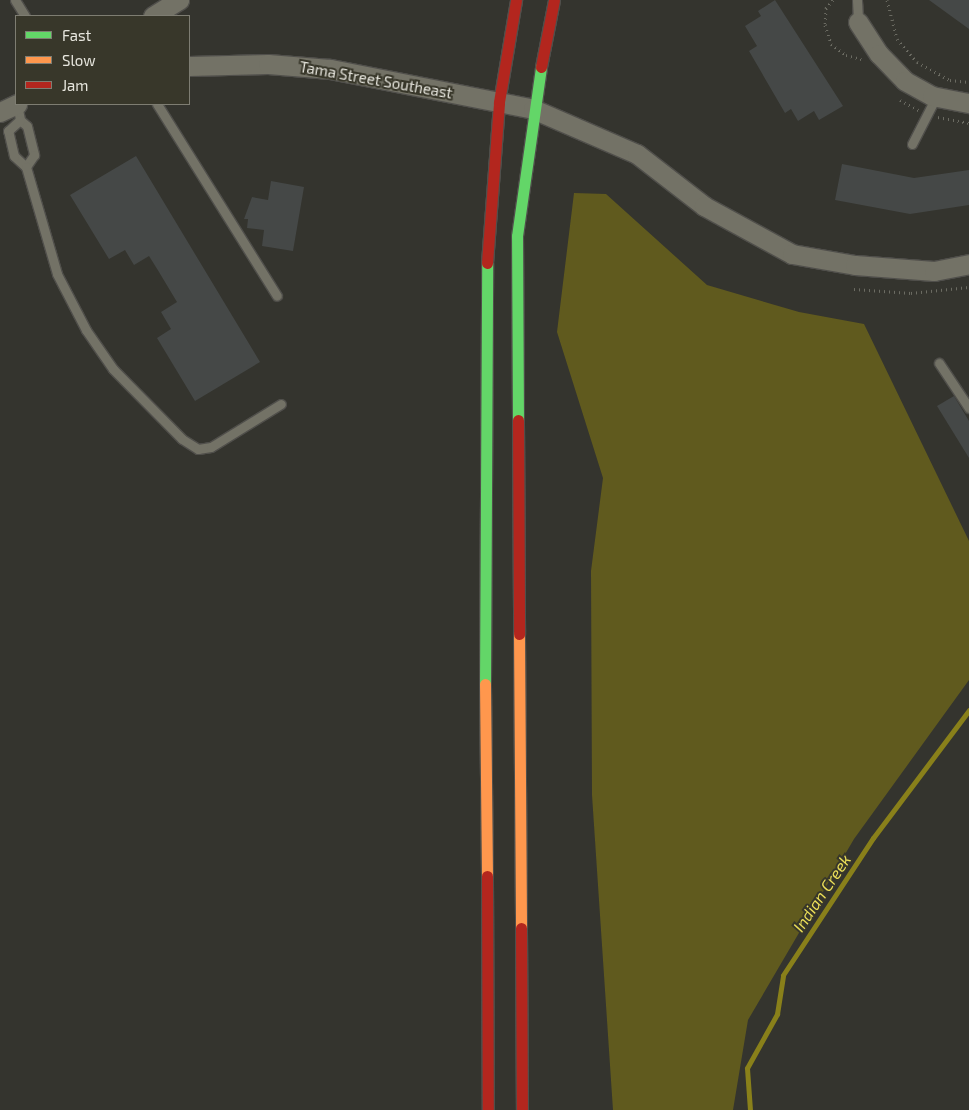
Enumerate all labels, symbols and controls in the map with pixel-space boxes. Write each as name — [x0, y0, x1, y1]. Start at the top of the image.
legend — [15, 15, 190, 105]
text: Fast — [62, 26, 91, 44]
text: Slow — [62, 51, 96, 69]
street label: Tama Street Southeast — [298, 58, 454, 102]
text: Jam — [62, 76, 88, 94]
water label: Indian Creek — [789, 851, 855, 935]

